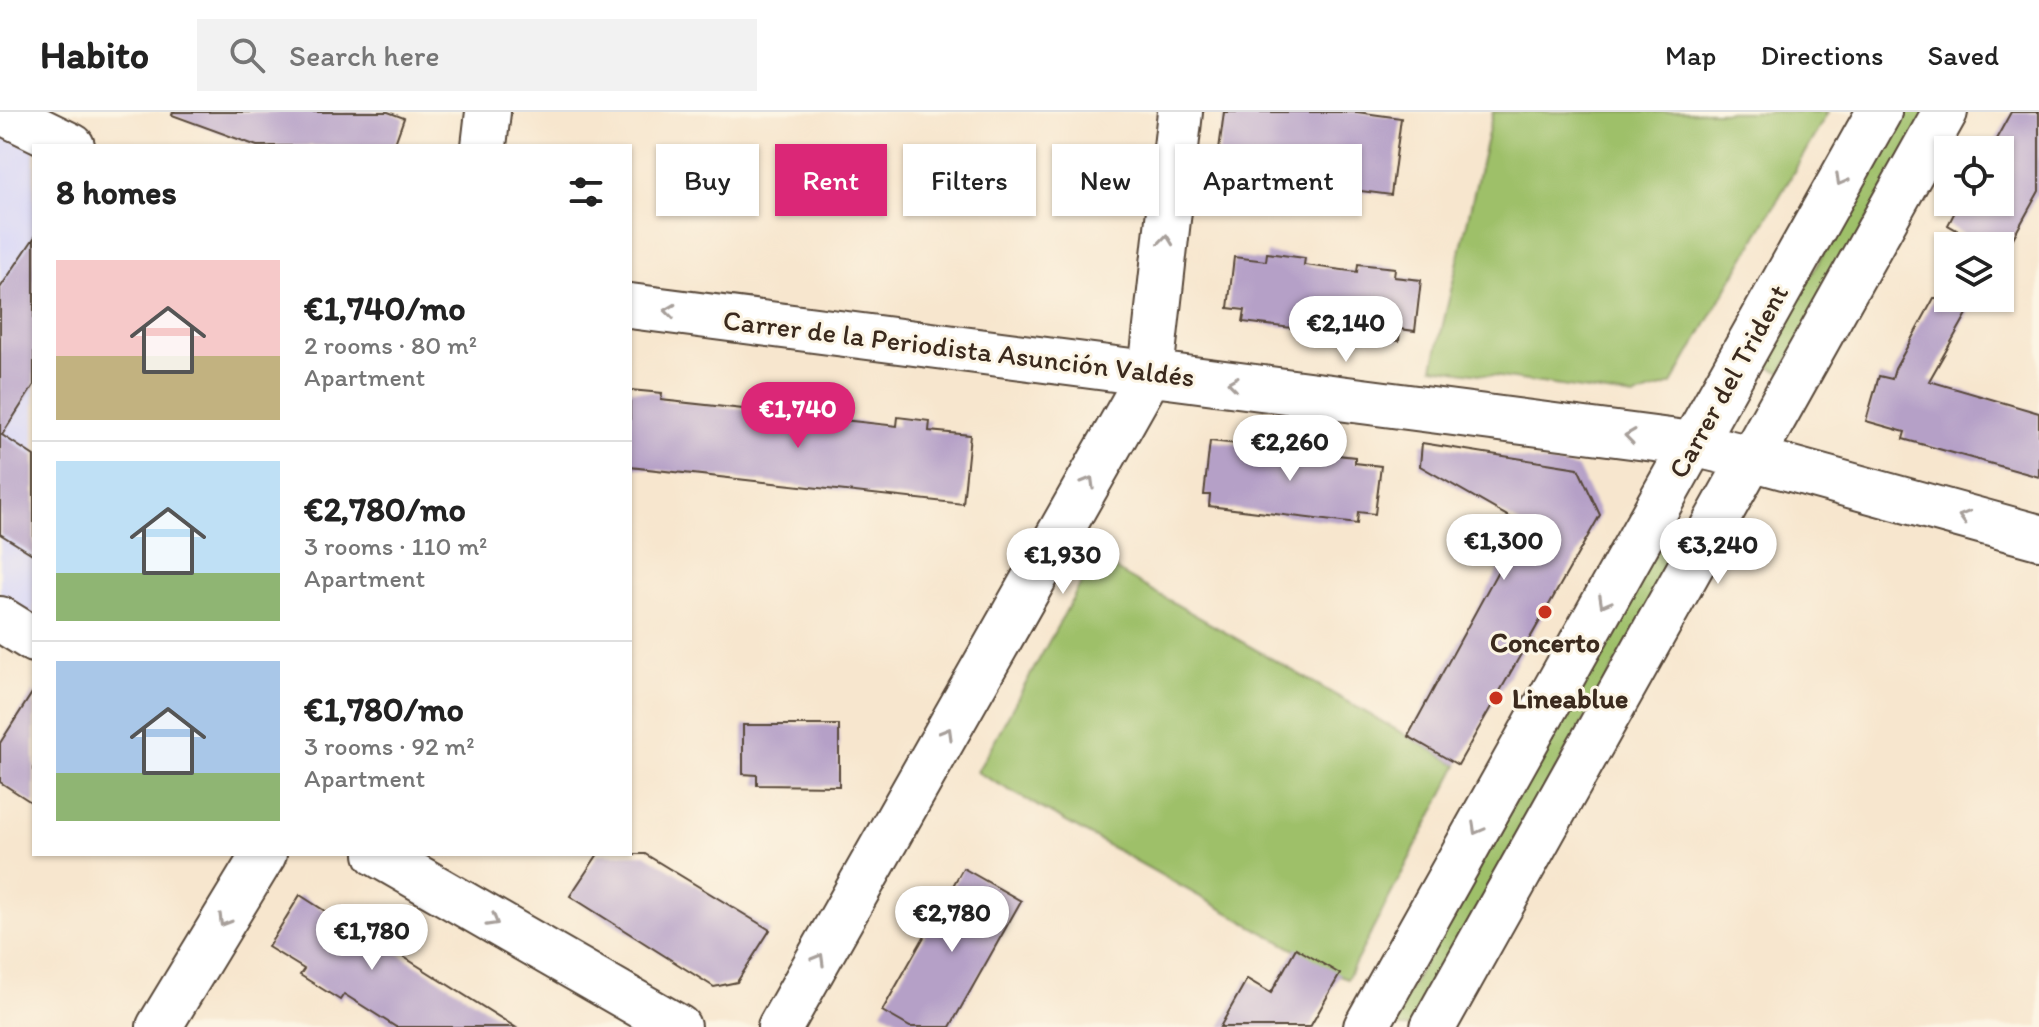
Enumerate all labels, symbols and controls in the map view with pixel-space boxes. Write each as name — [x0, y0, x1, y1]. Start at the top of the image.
search box — [197, 19, 757, 91]
text: Habito — [40, 32, 149, 78]
icon: search — [225, 33, 269, 77]
text: Search here — [289, 37, 440, 74]
text: Map — [1665, 38, 1716, 72]
text: Directions — [1760, 38, 1884, 72]
text: Saved — [1928, 38, 1999, 72]
map controls — [1934, 136, 2014, 312]
button: locate — [1934, 136, 2014, 216]
chip: Buy — [656, 144, 759, 216]
chip: Rent — [775, 144, 887, 216]
chip: Filters — [903, 144, 1036, 216]
chip: New — [1052, 144, 1159, 216]
chip: Apartment — [1175, 144, 1362, 216]
icon: filters — [564, 170, 608, 214]
one-way arrow — [1835, 171, 1851, 186]
text: 8 homes — [56, 172, 177, 213]
button: layers — [1934, 232, 2014, 312]
one-way arrow — [1158, 233, 1175, 246]
street label: Carrer del Trident — [1661, 278, 1795, 484]
text: €1,740/mo — [304, 288, 466, 329]
icon: home — [120, 292, 216, 388]
pin: €2,140 — [1281, 296, 1411, 364]
street label: Carrer de la Periodista Asunción Valdés — [721, 302, 1197, 394]
one-way arrow — [663, 303, 677, 320]
text: €2,140 — [1307, 306, 1385, 338]
text: 2 rooms · 80 m² — [304, 329, 477, 361]
text: Apartment — [304, 361, 425, 393]
one-way arrow — [1227, 375, 1240, 392]
pin: €1,740 — [733, 382, 863, 450]
text: €1,740 — [759, 392, 837, 424]
pin: €2,260 — [1225, 415, 1355, 483]
text: €2,260 — [1251, 425, 1329, 457]
one-way arrow — [1623, 427, 1636, 444]
one-way arrow — [1079, 477, 1095, 491]
text: €2,780/mo — [304, 489, 466, 530]
icon: home — [120, 493, 216, 589]
one-way arrow — [1957, 509, 1971, 526]
pin: €1,300 — [1439, 514, 1569, 582]
pin: €3,240 — [1653, 518, 1783, 586]
text: €1,300 — [1464, 524, 1544, 556]
pin: €1,930 — [998, 528, 1128, 596]
text: €3,240 — [1678, 528, 1758, 560]
text: 3 rooms · 110 m² — [304, 530, 487, 562]
text: €1,930 — [1025, 538, 1101, 570]
text: Apartment — [304, 562, 425, 594]
one-way arrow — [1598, 593, 1614, 608]
marker: Concerto — [1536, 603, 1554, 621]
place label: Concerto — [1490, 625, 1600, 659]
place label: Lineablue — [1512, 681, 1628, 715]
text: €1,780/mo — [304, 689, 464, 730]
marker: Lineablue — [1487, 689, 1505, 707]
icon: home — [120, 693, 216, 789]
one-way arrow — [937, 727, 953, 742]
text: 3 rooms · 92 m² — [304, 730, 475, 762]
text: Apartment — [304, 762, 425, 794]
one-way arrow — [1471, 820, 1487, 835]
pin: €2,780 — [887, 886, 1017, 954]
text: €2,780 — [913, 896, 991, 928]
pin: €1,780 — [307, 904, 437, 972]
one-way arrow — [485, 911, 499, 927]
one-way arrow — [218, 912, 233, 927]
text: €1,780 — [334, 914, 410, 946]
one-way arrow — [809, 953, 825, 968]

